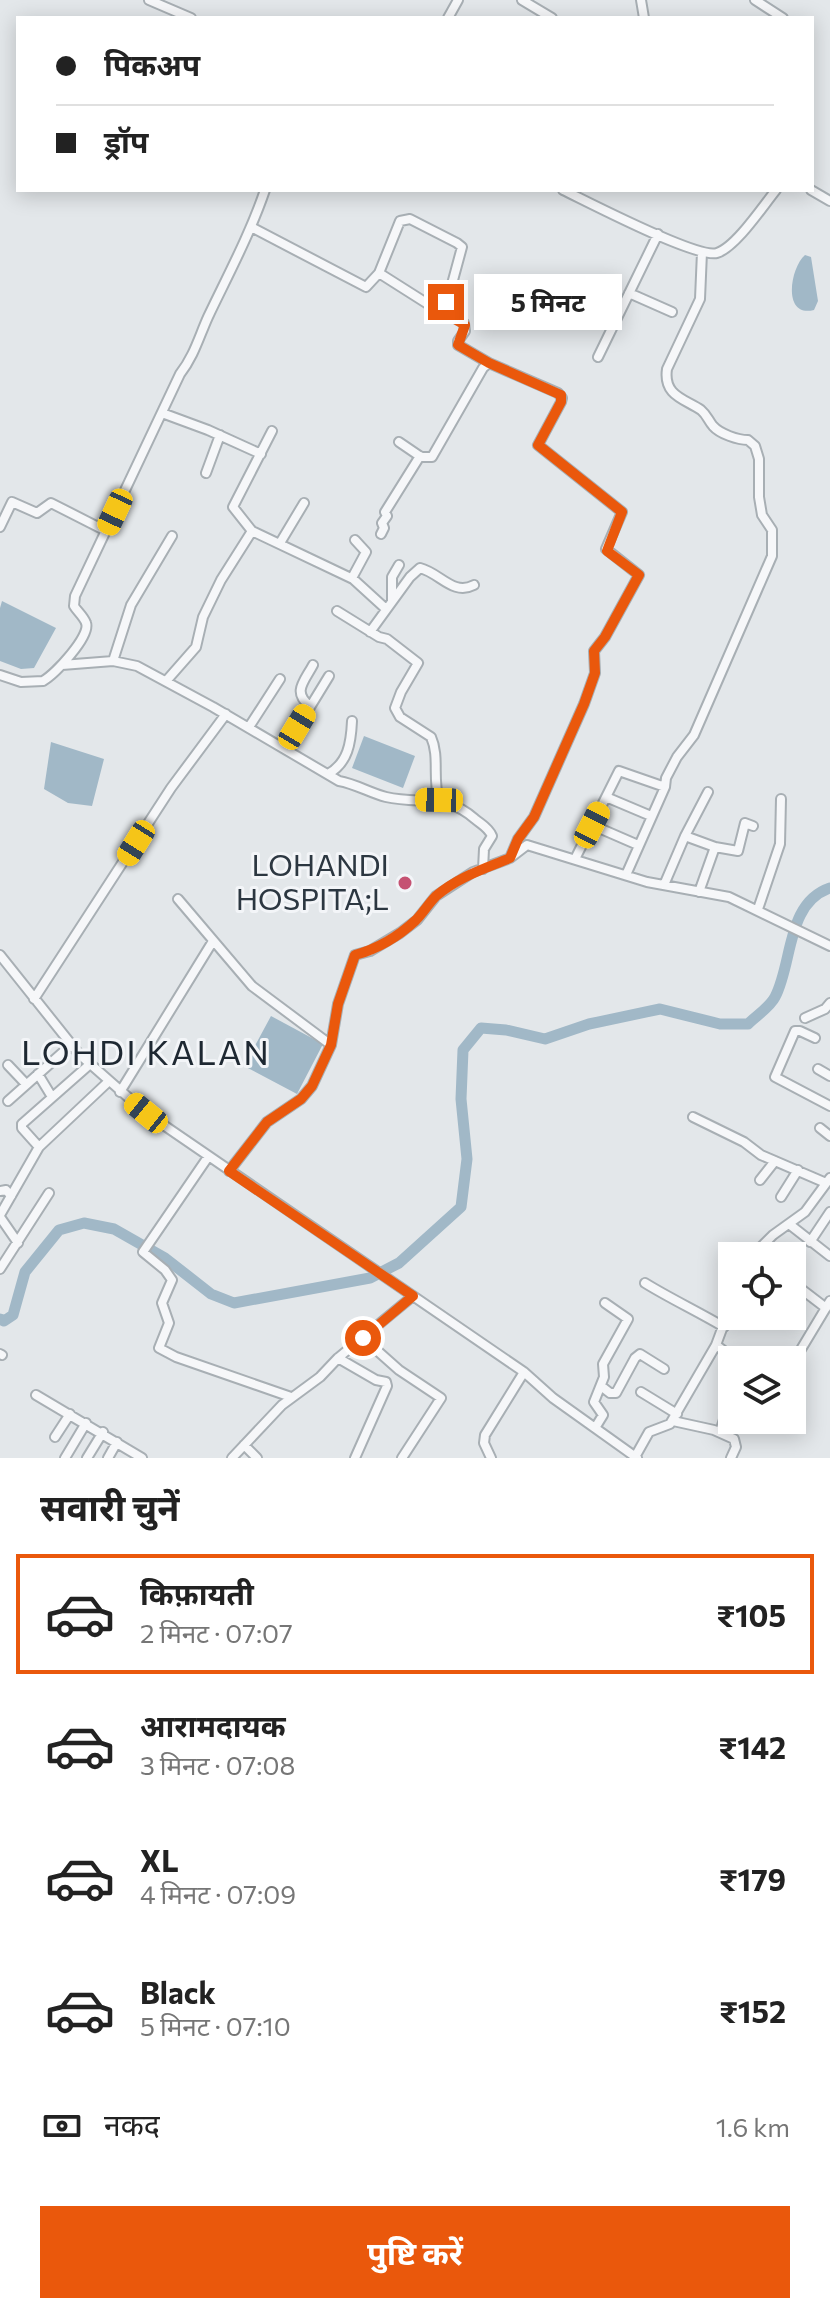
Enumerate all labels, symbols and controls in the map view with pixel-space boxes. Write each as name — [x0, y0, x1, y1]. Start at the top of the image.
text: पिकअप — [104, 45, 200, 82]
text: ड्रॉप — [104, 122, 148, 159]
callout: 5 मिनट — [474, 274, 622, 330]
route end — [428, 284, 464, 320]
text: 5 मिनट — [511, 286, 585, 317]
car — [94, 485, 136, 539]
car — [274, 700, 320, 754]
car — [415, 788, 463, 812]
car — [570, 798, 614, 852]
car — [113, 816, 159, 870]
place label: LOHANDI HOSPITA;L — [236, 845, 389, 916]
marker: LOHANDI HOSPITA;L — [396, 874, 414, 892]
district label: LOHDI KALAN — [21, 1030, 271, 1072]
car — [120, 1089, 172, 1137]
map controls — [718, 1242, 806, 1434]
button: locate — [718, 1242, 806, 1330]
route start — [345, 1320, 381, 1356]
button: layers — [718, 1346, 806, 1434]
text: सवारी चुनें — [40, 1484, 179, 1528]
text: किफ़ायती — [140, 1574, 254, 1611]
icon: car — [44, 1578, 116, 1650]
text: ₹105 — [716, 1596, 786, 1633]
text: 2 मिनट · 07:07 — [140, 1617, 293, 1648]
text: आरामदायक — [140, 1706, 286, 1743]
icon: car — [44, 1710, 116, 1782]
text: ₹142 — [719, 1728, 786, 1765]
text: 3 मिनट · 07:08 — [140, 1749, 295, 1780]
text: XL — [140, 1841, 179, 1878]
icon: car — [44, 1842, 116, 1914]
text: ₹179 — [719, 1860, 786, 1897]
text: 4 मिनट · 07:09 — [140, 1878, 296, 1909]
text: Black — [140, 1973, 216, 2010]
icon: car — [44, 1974, 116, 2046]
text: ₹152 — [719, 1992, 786, 2029]
text: 5 मिनट · 07:10 — [140, 2010, 291, 2041]
icon: cash — [40, 2104, 84, 2148]
text: नकद — [104, 2105, 160, 2142]
text: 1.6 km — [716, 2111, 790, 2142]
button: पुष्टि करें — [40, 2206, 790, 2298]

